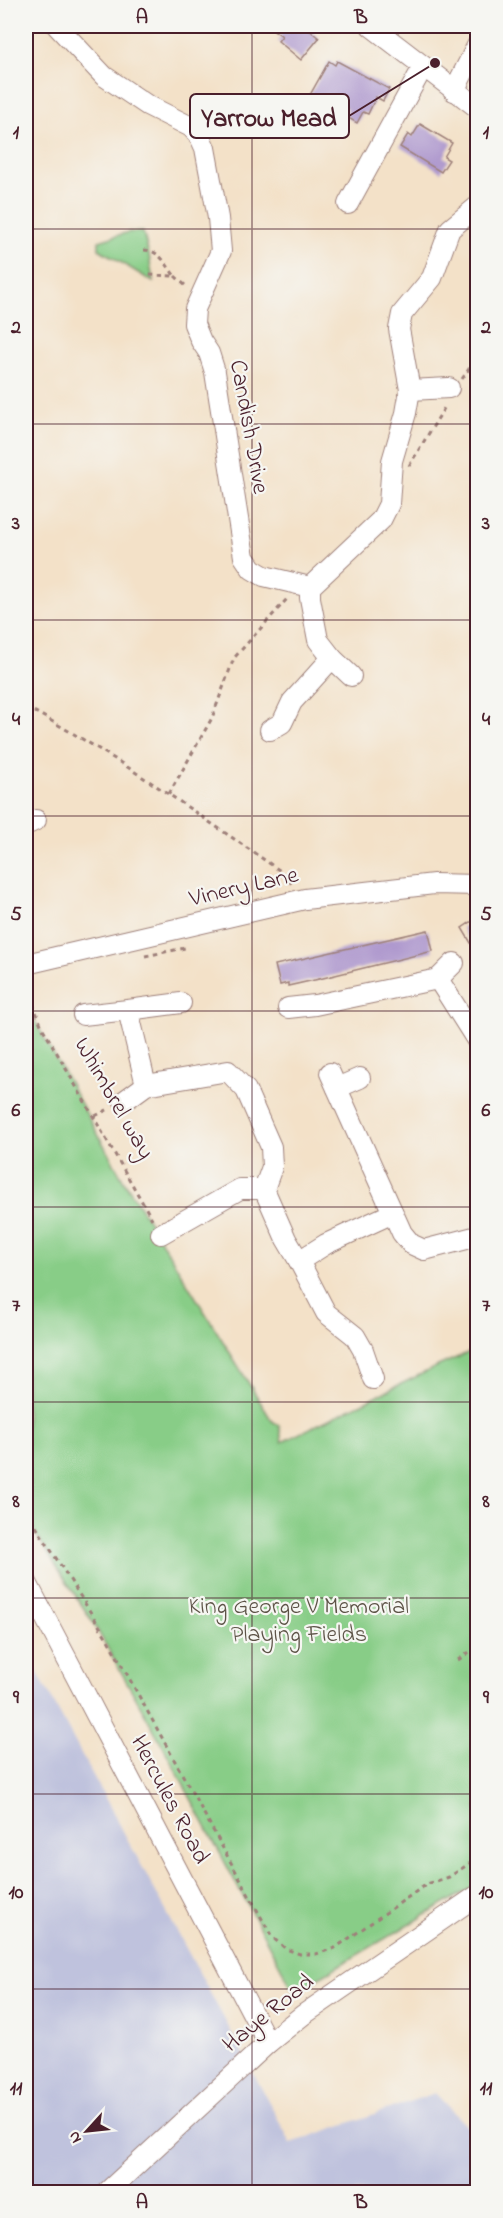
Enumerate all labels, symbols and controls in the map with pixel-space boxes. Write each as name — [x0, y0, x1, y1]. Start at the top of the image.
text: A — [136, 4, 148, 33]
text: B — [353, 4, 368, 33]
callout: Yarrow Mead — [190, 94, 349, 138]
text: Yarrow Mead — [200, 101, 337, 139]
text: 1 — [13, 119, 20, 148]
text: 1 — [483, 119, 490, 148]
text: 2 — [10, 314, 21, 343]
text: 2 — [480, 314, 491, 343]
street label: Candish Drive — [219, 357, 277, 497]
text: 3 — [11, 510, 20, 539]
text: 3 — [481, 510, 490, 539]
text: 4 — [12, 706, 21, 735]
text: 4 — [482, 706, 491, 735]
street label: Vinery Lane — [185, 858, 302, 919]
text: 5 — [10, 901, 22, 930]
text: 5 — [480, 901, 492, 930]
street label: Whimbrel way — [63, 1031, 162, 1167]
text: 6 — [12, 1097, 21, 1126]
text: 6 — [482, 1097, 491, 1126]
text: 7 — [12, 1292, 21, 1321]
text: 7 — [482, 1292, 491, 1321]
text: 8 — [11, 1488, 20, 1517]
text: 8 — [481, 1488, 490, 1517]
park label: King George V Memorial Playing Fields — [189, 1590, 409, 1654]
text: 9 — [12, 1684, 20, 1713]
text: 9 — [482, 1684, 490, 1713]
street label: Hercules Road — [120, 1729, 218, 1871]
text: 10 — [9, 1879, 24, 1908]
text: 10 — [479, 1879, 494, 1908]
street label: Haye Road — [216, 1966, 323, 2063]
text: 11 — [10, 2075, 23, 2104]
text: 11 — [480, 2075, 493, 2104]
north arrow — [57, 2101, 117, 2161]
text: N — [62, 2126, 89, 2147]
text: A — [136, 2189, 148, 2218]
text: B — [353, 2189, 368, 2218]

